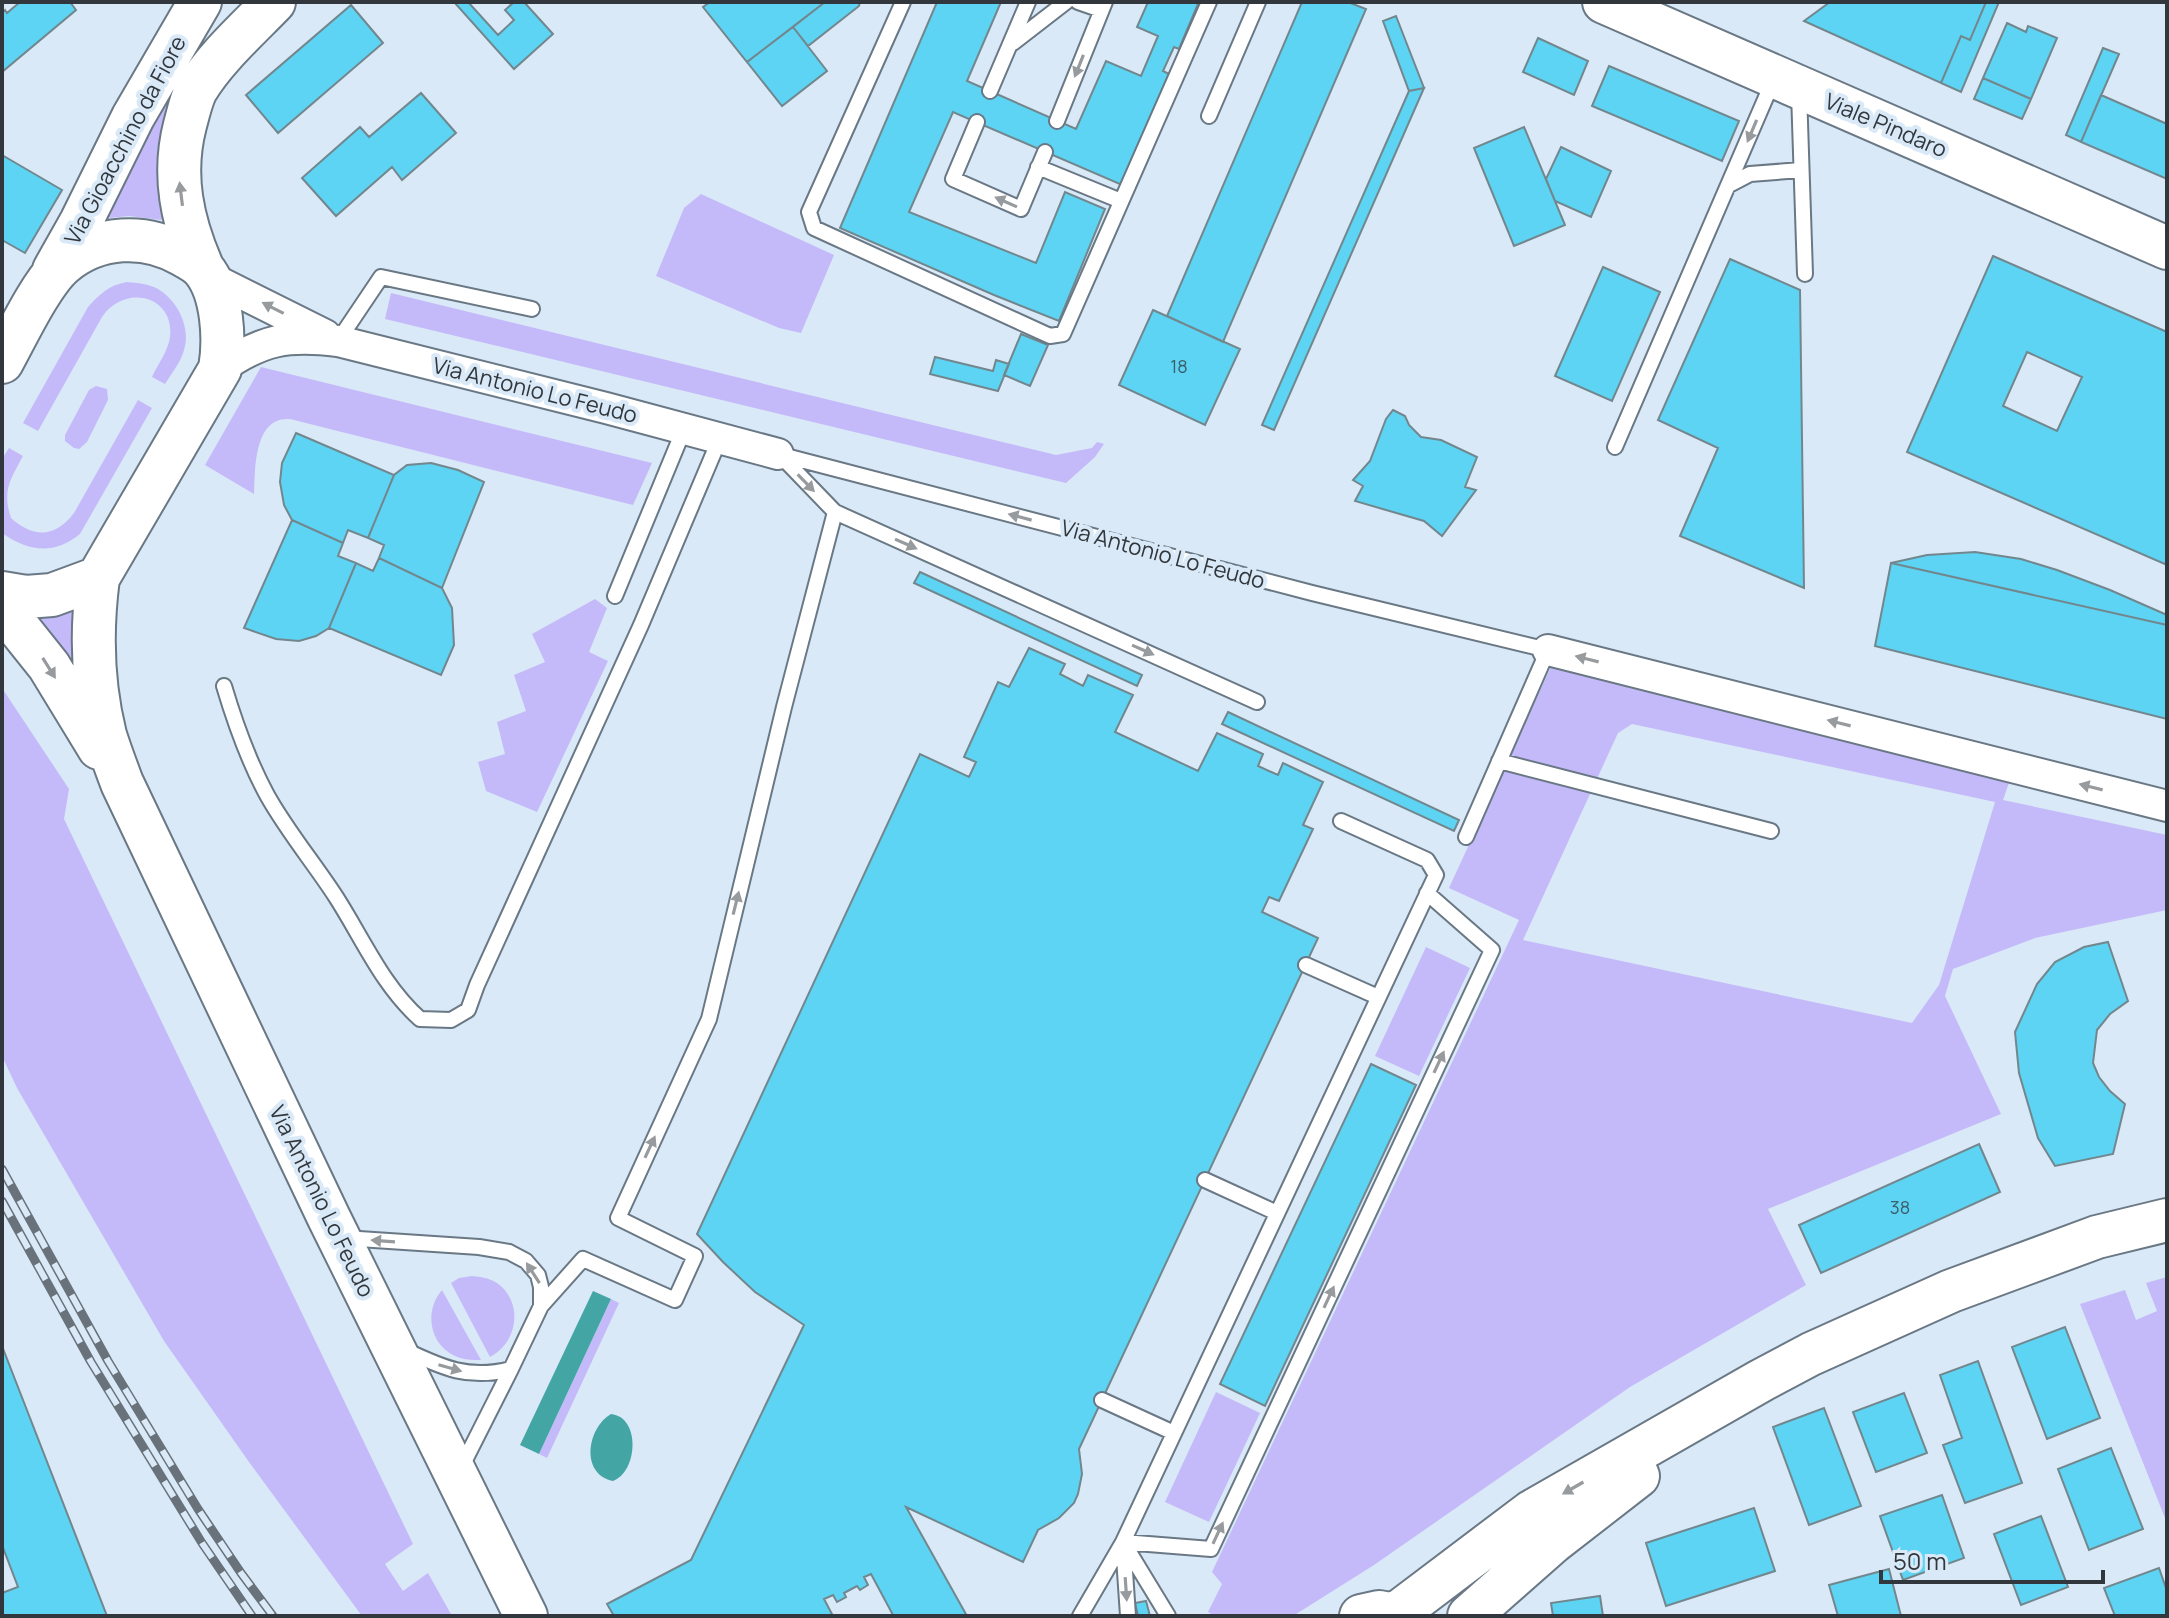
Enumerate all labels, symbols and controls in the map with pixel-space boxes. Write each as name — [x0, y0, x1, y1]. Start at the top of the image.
street label: Via Gioacchino da Fiore — [57, 30, 193, 250]
one-way arrow — [1072, 54, 1085, 78]
street label: Viale Pindaro — [1820, 86, 1952, 164]
one-way arrow — [1745, 119, 1758, 143]
one-way arrow — [174, 181, 187, 206]
one-way arrow — [995, 196, 1018, 209]
one-way arrow — [262, 302, 284, 316]
street label: Via Antonio Lo Feudo — [430, 350, 640, 430]
house number: 18 — [1170, 354, 1188, 378]
one-way arrow — [797, 473, 815, 492]
one-way arrow — [1007, 510, 1032, 522]
street label: Via Antonio Lo Feudo — [1058, 512, 1268, 596]
one-way arrow — [894, 537, 918, 550]
one-way arrow — [1131, 644, 1155, 657]
one-way arrow — [1575, 653, 1600, 665]
one-way arrow — [42, 658, 57, 679]
one-way arrow — [1827, 717, 1852, 729]
one-way arrow — [2079, 780, 2104, 793]
one-way arrow — [731, 890, 743, 915]
one-way arrow — [1432, 1050, 1446, 1074]
street label: Via Antonio Lo Feudo — [262, 1100, 382, 1302]
one-way arrow — [643, 1135, 657, 1159]
house number: 38 — [1890, 1195, 1910, 1219]
one-way arrow — [370, 1235, 395, 1248]
one-way arrow — [526, 1262, 541, 1283]
one-way arrow — [1322, 1286, 1336, 1309]
one-way arrow — [438, 1362, 462, 1375]
one-way arrow — [1562, 1481, 1584, 1495]
one-way arrow — [1211, 1521, 1225, 1544]
scale bar — [1881, 1534, 2103, 1584]
text: 50 m — [1893, 1544, 1947, 1577]
one-way arrow — [1120, 1577, 1133, 1602]

